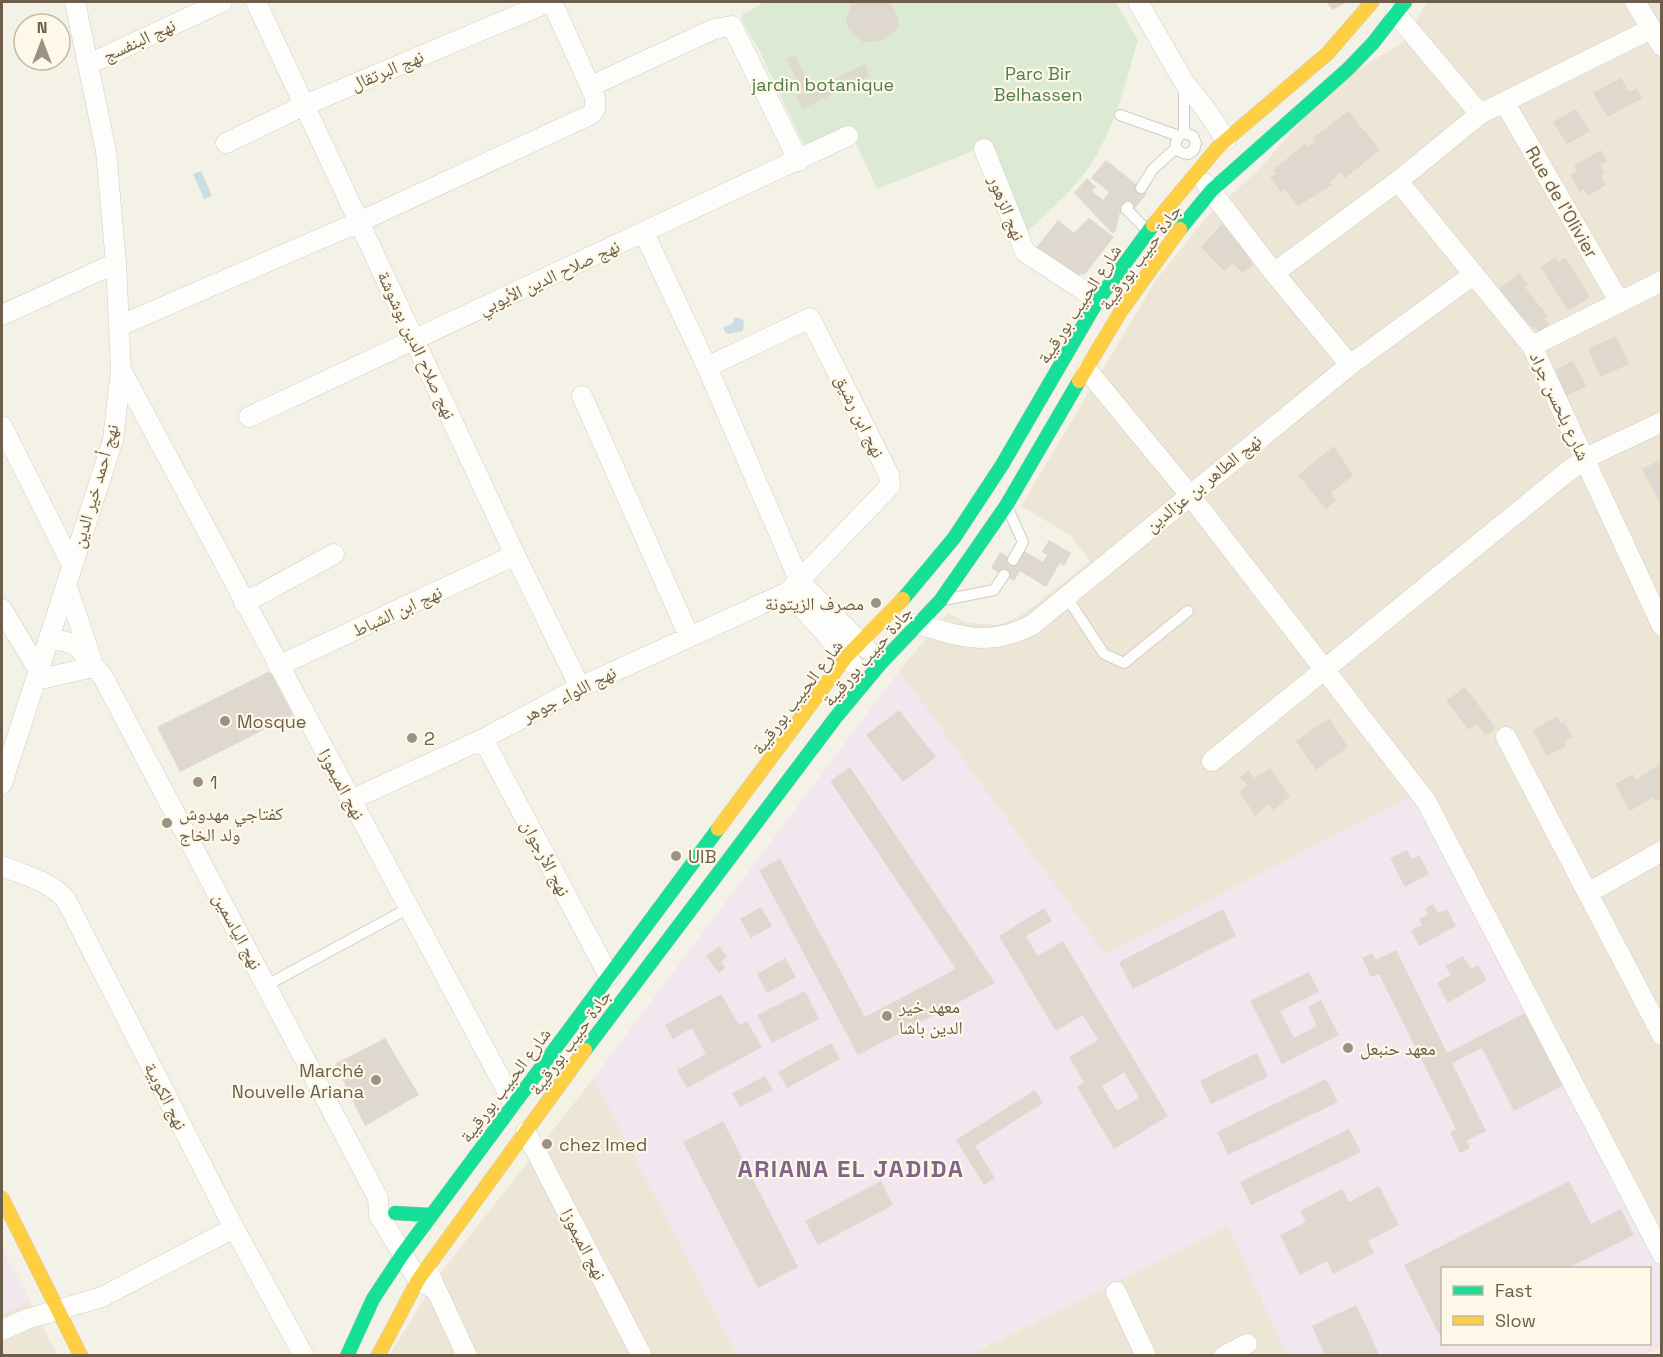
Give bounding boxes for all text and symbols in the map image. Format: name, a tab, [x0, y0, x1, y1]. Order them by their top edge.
north arrow	[12, 12, 72, 72]
street label: نهج البنفسج	[99, 13, 180, 68]
text: N	[37, 17, 47, 38]
street label: نهج البرتقال	[347, 44, 428, 97]
park label: Parc Bir Belhassen	[994, 62, 1082, 106]
park label: jardin botanique	[751, 73, 894, 96]
street label: Rue de l'Olivier	[1521, 142, 1603, 262]
street label: نهج الزهور	[982, 171, 1030, 244]
street label: جادة حبيب بورقيبة	[1094, 199, 1186, 315]
street label: نهج صلاح الدين الأيوبي	[475, 234, 625, 323]
street label: شارع الحبيب بورقيبة	[1032, 240, 1126, 368]
street label: نهج صلاح الدين بوشوشة	[372, 267, 462, 423]
street label: شارع بلحسن جراد	[1525, 348, 1595, 464]
street label: نهج ابن رشيق	[829, 371, 890, 462]
street label: نهج أحمد خير الدين	[66, 421, 125, 551]
street label: نهج الطاهر بن عزالدين	[1140, 429, 1267, 538]
street label: نهج ابن الشباط	[348, 580, 446, 643]
place label: مصرف الزيتونة	[765, 592, 864, 615]
marker: مصرف الزيتونة	[869, 596, 883, 610]
street label: جادة حبيب بورقيبة	[817, 601, 917, 711]
street label: شارع الحبيب بورقيبة	[746, 635, 848, 759]
street label: نهج اللواء جوهر	[517, 660, 620, 729]
place label: Mosque	[237, 710, 306, 733]
marker: Mosque	[218, 714, 232, 728]
place label: 2	[424, 727, 435, 750]
marker: 2	[405, 731, 419, 745]
street label: نهج الميموزا	[313, 744, 370, 824]
place label: 1	[210, 771, 218, 794]
marker: 1	[191, 775, 205, 789]
place label: كفتاجي مهدوش ولد الخاج	[179, 802, 284, 847]
marker: كفتاجي مهدوش ولد الخاج	[160, 816, 174, 830]
street label: نهج الأرجوان	[515, 816, 576, 901]
place label: UIB	[688, 845, 716, 868]
marker: UIB	[669, 849, 683, 863]
street label: نهج الياسمين	[207, 889, 268, 974]
street label: جادة حبيب بورقيبة	[524, 984, 616, 1100]
place label: معهد خير الدين باشا	[898, 995, 963, 1039]
marker: معهد خير الدين باشا	[880, 1009, 894, 1023]
street label: شارع الحبيب بورقيبة	[454, 1023, 556, 1147]
place label: معهد حنبعل	[1360, 1037, 1436, 1060]
marker: معهد حنبعل	[1341, 1041, 1355, 1055]
street label: نهج الكوبية	[138, 1058, 193, 1134]
place label: Marché Nouvelle Ariana	[232, 1059, 364, 1103]
marker: Marché Nouvelle Ariana	[369, 1073, 383, 1087]
place label: chez Imed	[559, 1133, 647, 1156]
marker: chez Imed	[540, 1137, 554, 1151]
district label: ARIANA EL JADIDA	[737, 1153, 965, 1184]
street label: نهج الميموزا	[555, 1204, 612, 1284]
legend	[1441, 1267, 1651, 1345]
text: Fast	[1495, 1279, 1532, 1302]
text: Slow	[1495, 1309, 1536, 1332]

